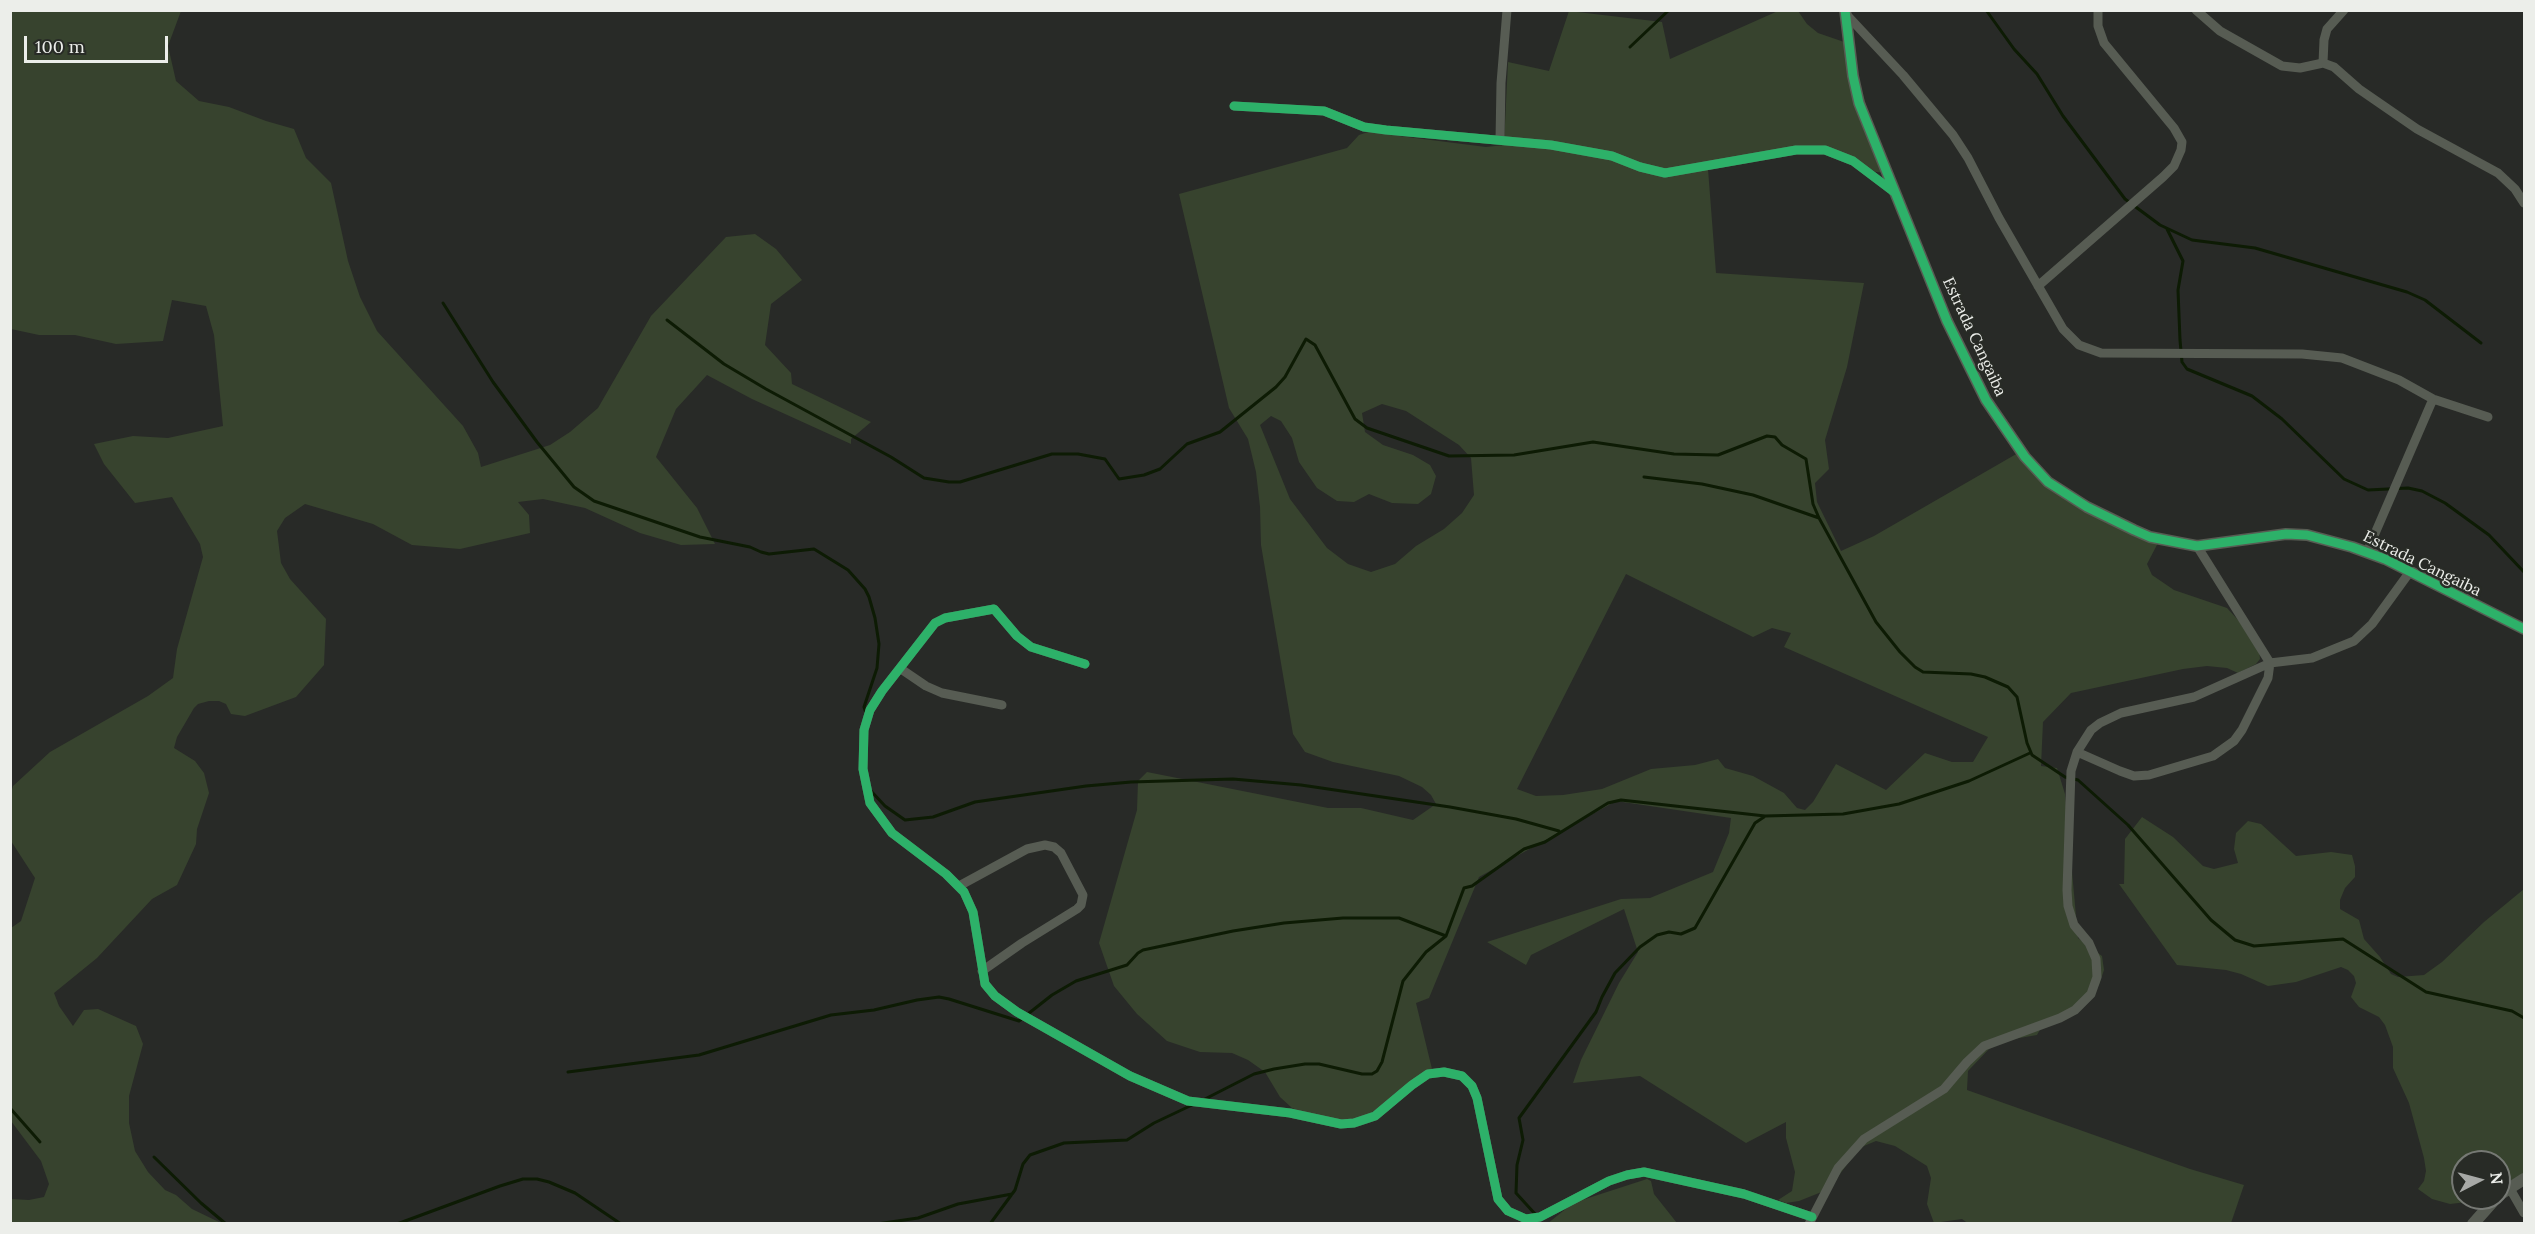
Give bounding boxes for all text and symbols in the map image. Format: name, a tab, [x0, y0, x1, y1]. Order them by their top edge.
scale bar	[27, 24, 171, 62]
text: 100 m	[35, 35, 85, 58]
street label: Estrada Cangaiba	[1938, 274, 2010, 400]
street label: Estrada Cangaiba	[2360, 527, 2484, 601]
north arrow	[2451, 1150, 2511, 1210]
text: N	[2486, 1171, 2508, 1186]

